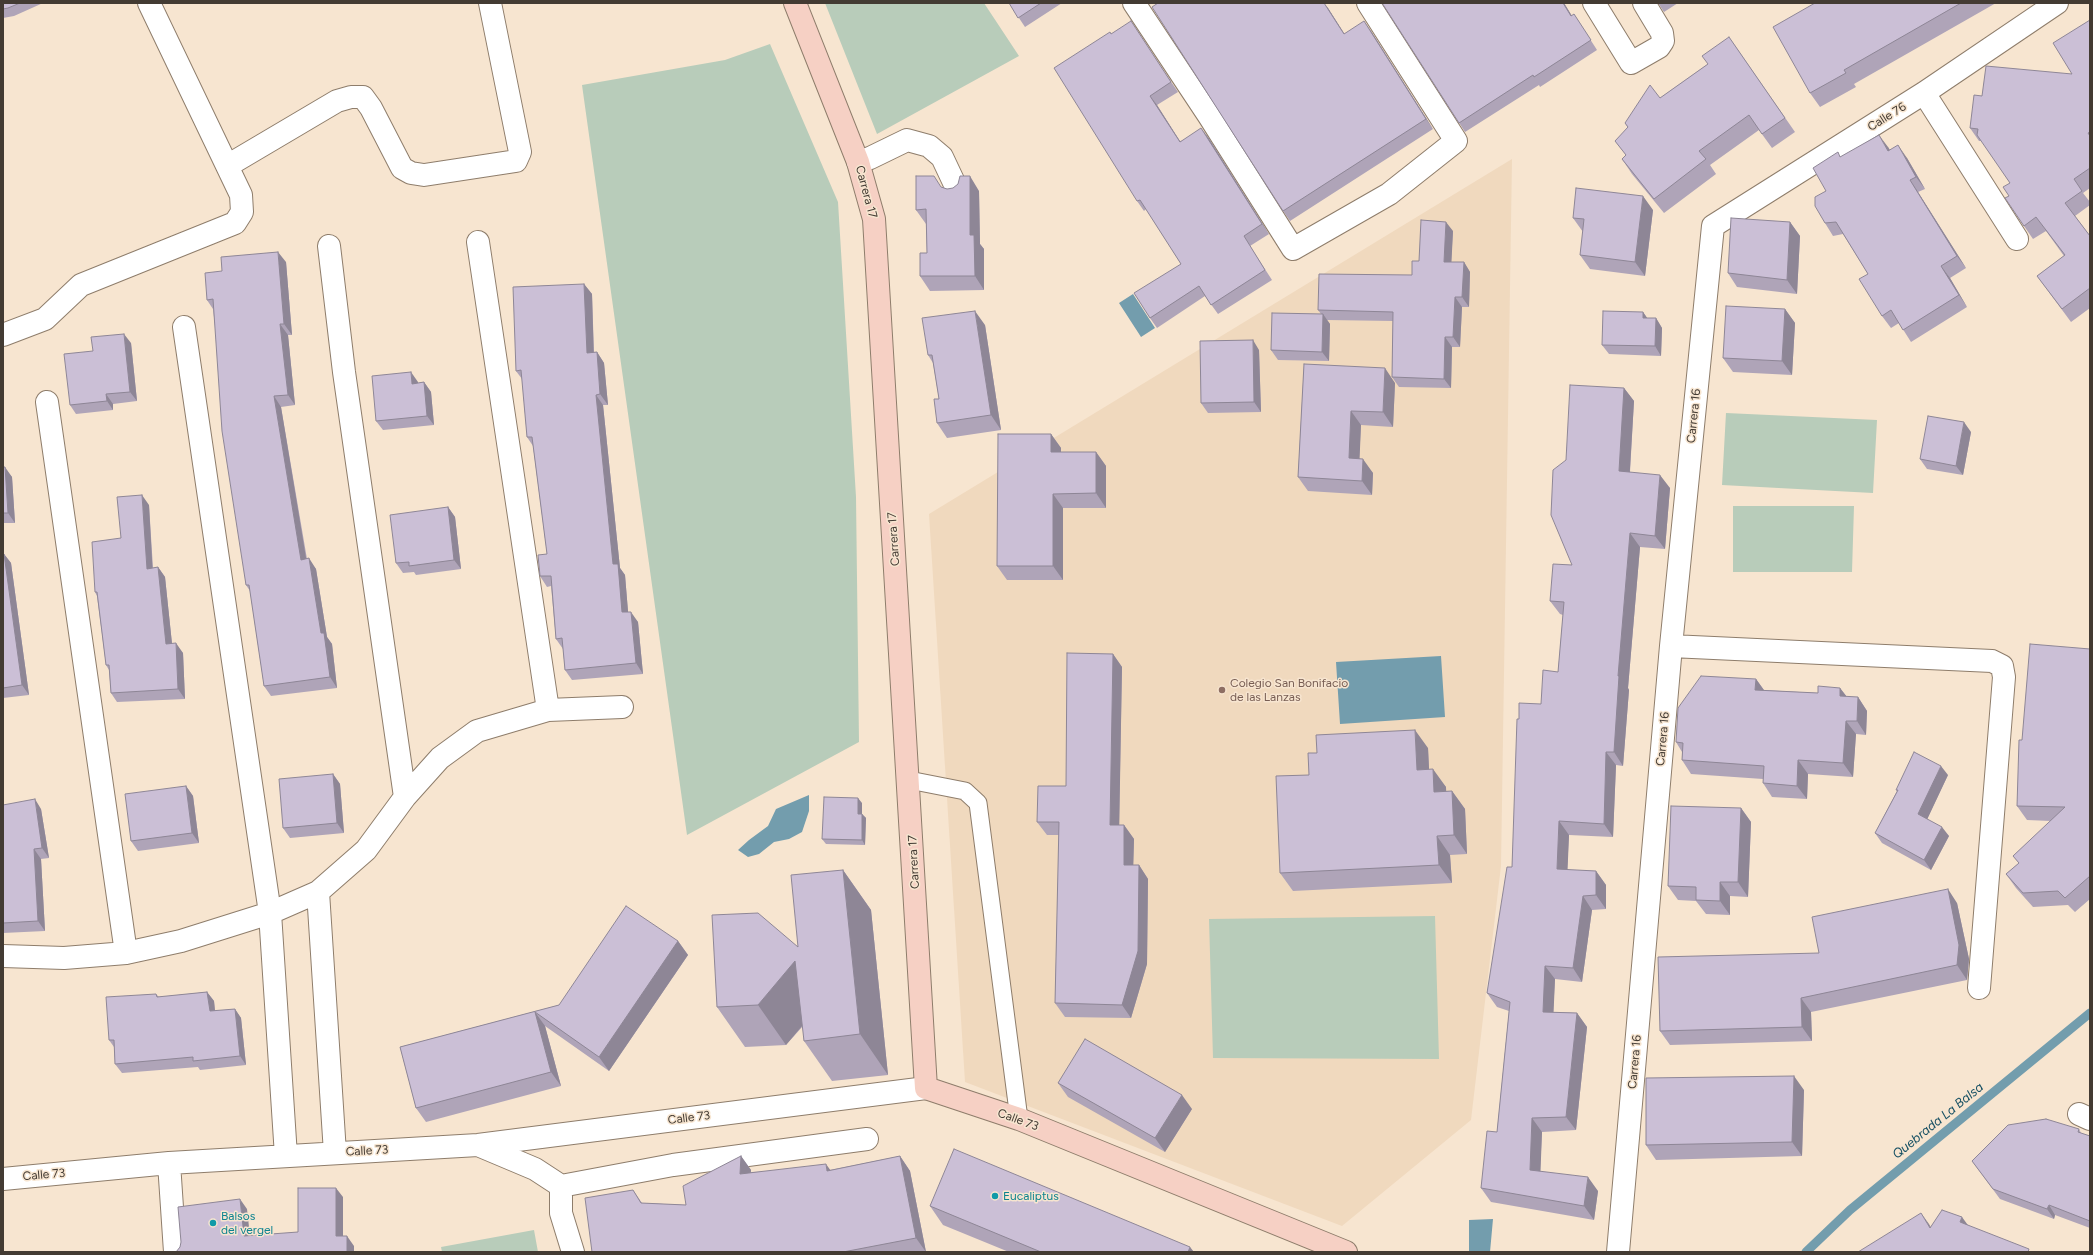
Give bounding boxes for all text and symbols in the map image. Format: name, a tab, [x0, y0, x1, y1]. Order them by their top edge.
street label: Calle 76	[1865, 100, 1909, 134]
street label: Carrera 17	[852, 164, 880, 220]
street label: Carrera 16	[1684, 388, 1704, 444]
street label: Carrera 17	[885, 512, 903, 566]
place label: Colegio San Bonifacio de las Lanzas	[1230, 676, 1348, 704]
marker: Colegio San Bonifacio de las Lanzas	[1217, 685, 1227, 695]
street label: Carrera 16	[1653, 711, 1673, 767]
street label: Carrera 17	[905, 835, 923, 889]
street label: Carrera 16	[1625, 1034, 1645, 1090]
water label: Quebrada La Balsa	[1889, 1080, 1987, 1162]
street label: Calle 73	[996, 1106, 1040, 1134]
street label: Calle 73	[667, 1108, 711, 1128]
street label: Calle 73	[345, 1143, 389, 1159]
street label: Calle 73	[22, 1166, 66, 1184]
place label: Eucaliptus	[1003, 1189, 1059, 1203]
marker: Eucaliptus	[990, 1191, 1000, 1201]
place label: Balsos del vergel	[221, 1209, 273, 1237]
marker: Balsos del vergel	[208, 1218, 218, 1228]

